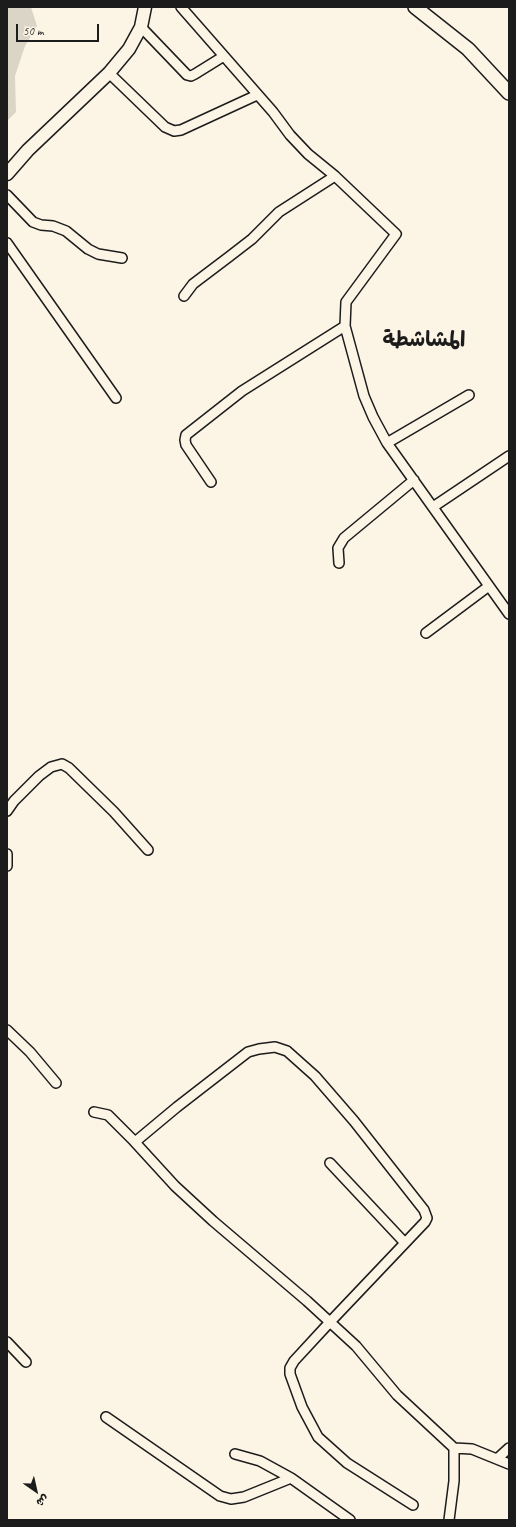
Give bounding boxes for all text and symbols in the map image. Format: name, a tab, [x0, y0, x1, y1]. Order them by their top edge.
scale bar	[18, 16, 101, 42]
text: 50 m	[23, 23, 43, 39]
district label: المشاشطة	[383, 327, 465, 353]
north arrow	[16, 1471, 56, 1511]
text: ش	[34, 1492, 52, 1510]

